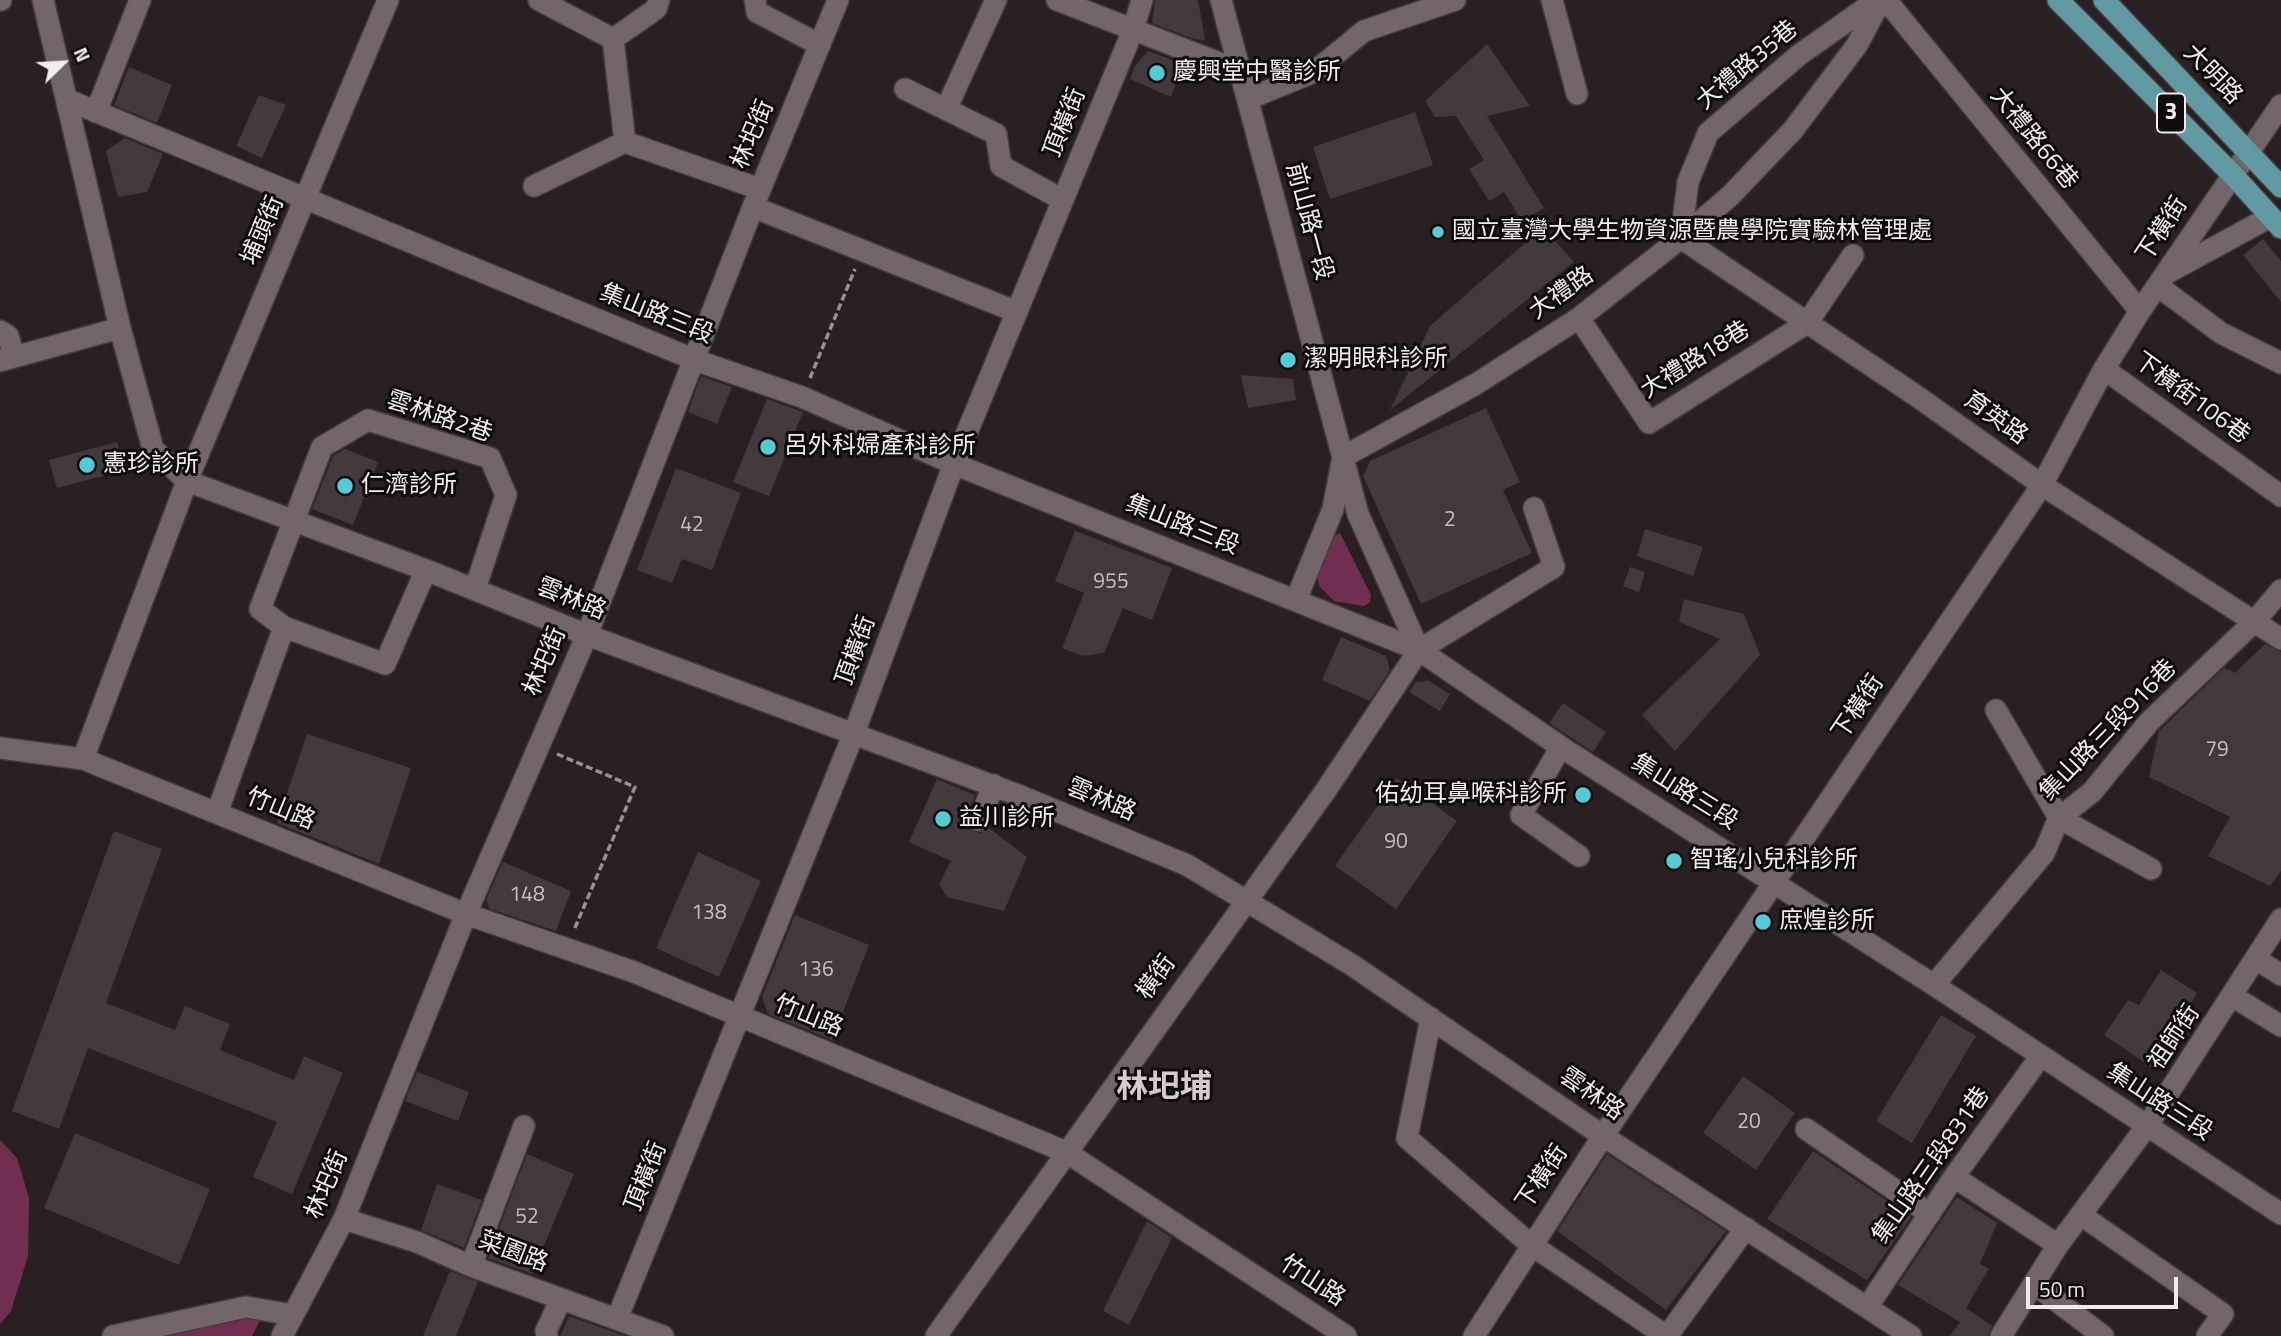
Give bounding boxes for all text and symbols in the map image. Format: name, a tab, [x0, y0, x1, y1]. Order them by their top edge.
street label: 大禮路35巷	[1692, 15, 1804, 117]
north arrow	[28, 28, 98, 98]
street label: 大明路	[2177, 39, 2247, 111]
text: N	[67, 42, 99, 66]
place label: 慶興堂中醫診所	[1173, 59, 1341, 87]
marker: 慶興堂中醫診所	[1147, 63, 1167, 83]
street label: 大禮路66巷	[1983, 82, 2083, 196]
street label: 頂橫街	[1039, 84, 1093, 162]
road number: 3	[2157, 94, 2185, 132]
street label: 林圯街	[727, 96, 781, 174]
street label: 前山路一段	[1279, 160, 1337, 284]
street label: 埔頭街	[237, 192, 291, 270]
street label: 下橫街	[2131, 192, 2195, 268]
place label: 國立臺灣大學生物資源暨農學院實驗林管理處	[1452, 218, 1932, 246]
marker: 國立臺灣大學生物資源暨農學院實驗林管理處	[1430, 224, 1446, 240]
street label: 大禮路	[1524, 262, 1600, 326]
street label: 集山路三段	[595, 279, 717, 351]
street label: 大禮路18巷	[1636, 316, 1756, 406]
place label: 潔明眼科診所	[1304, 346, 1448, 374]
street label: 下橫街106巷	[2127, 347, 2255, 451]
marker: 潔明眼科診所	[1278, 350, 1298, 370]
street label: 育英路	[1957, 386, 2033, 452]
street label: 雲林路2巷	[383, 387, 495, 449]
place label: 呂外科婦產科診所	[784, 433, 976, 461]
marker: 呂外科婦產科診所	[758, 437, 778, 457]
place label: 憲珍診所	[103, 451, 199, 479]
marker: 憲珍診所	[77, 455, 97, 475]
place label: 仁濟診所	[361, 472, 457, 500]
marker: 仁濟診所	[335, 476, 355, 496]
street label: 集山路三段	[1121, 490, 1243, 562]
house number: 2	[1444, 508, 1456, 534]
house number: 42	[680, 513, 704, 539]
house number: 955	[1093, 570, 1129, 596]
street label: 雲林路	[532, 573, 610, 627]
street label: 頂橫街	[831, 612, 883, 690]
street label: 林圯街	[519, 623, 573, 701]
street label: 集山路三段916巷	[2035, 655, 2183, 807]
street label: 下橫街	[1827, 670, 1891, 746]
house number: 79	[2205, 738, 2229, 764]
street label: 集山路三段	[1625, 749, 1743, 837]
street label: 雲林路	[1062, 774, 1140, 828]
place label: 佑幼耳鼻喉科診所	[1375, 781, 1567, 809]
street label: 竹山路	[241, 783, 319, 837]
marker: 佑幼耳鼻喉科診所	[1573, 785, 1593, 805]
place label: 益川診所	[959, 805, 1055, 833]
marker: 益川診所	[933, 809, 953, 829]
house number: 90	[1384, 830, 1408, 856]
place label: 智瑤小兒科診所	[1690, 847, 1858, 875]
marker: 智瑤小兒科診所	[1664, 851, 1684, 871]
house number: 148	[509, 883, 545, 909]
house number: 138	[691, 901, 727, 927]
place label: 庶煌診所	[1779, 908, 1875, 936]
marker: 庶煌診所	[1753, 912, 1773, 932]
street label: 橫街	[1131, 950, 1183, 1006]
house number: 136	[798, 958, 834, 984]
street label: 竹山路	[769, 990, 847, 1044]
street label: 祖師街	[2143, 1000, 2207, 1076]
street label: 集山路三段	[2101, 1058, 2217, 1148]
street label: 雲林路	[1553, 1063, 1629, 1127]
district label: 林圯埔	[1116, 1070, 1212, 1108]
street label: 集山路三段831巷	[1867, 1082, 1997, 1250]
house number: 20	[1737, 1110, 1761, 1136]
street label: 頂橫街	[620, 1138, 674, 1216]
street label: 下橫街	[1511, 1140, 1575, 1216]
street label: 林圯街	[301, 1146, 355, 1224]
house number: 52	[515, 1205, 539, 1231]
street label: 菜園路	[474, 1227, 552, 1279]
street label: 竹山路	[1274, 1250, 1350, 1314]
scale bar	[2029, 1262, 2181, 1306]
text: 50 m	[2039, 1273, 2085, 1305]

